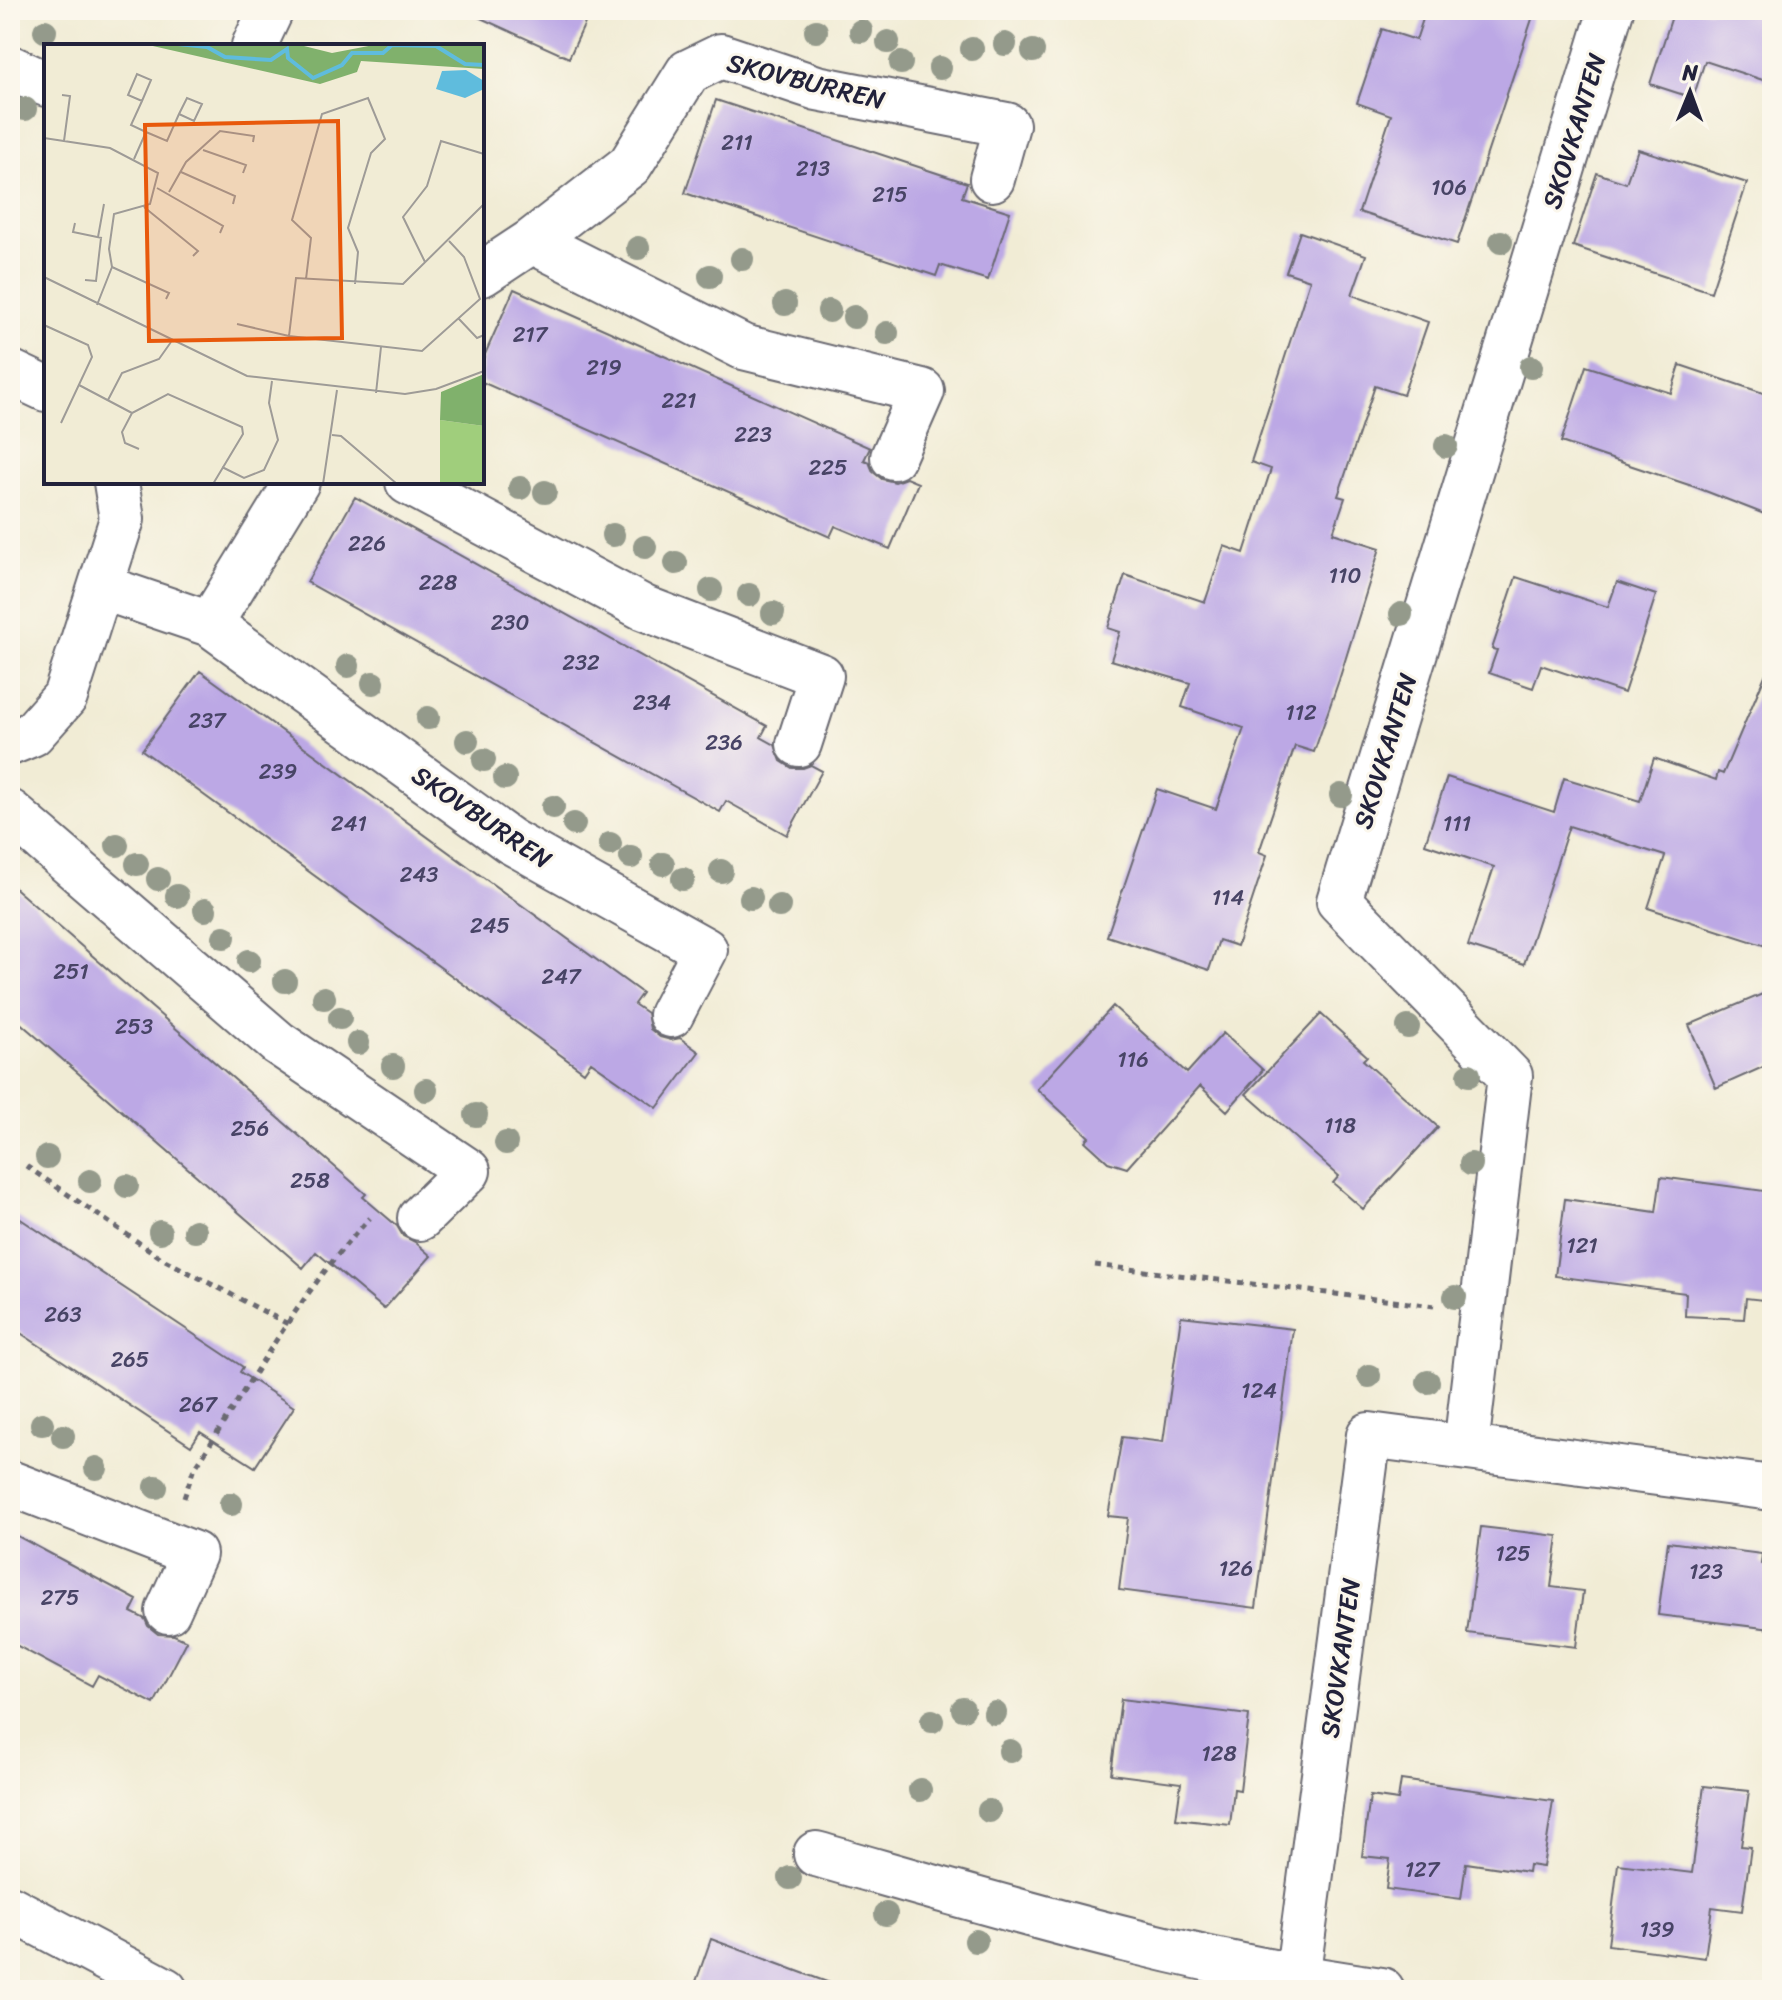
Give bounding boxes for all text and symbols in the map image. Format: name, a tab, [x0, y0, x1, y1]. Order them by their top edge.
street label: SKOVBURREN	[722, 39, 890, 123]
inset map	[44, 44, 484, 484]
street label: SKOVKANTEN	[1529, 47, 1619, 215]
north arrow	[1650, 52, 1730, 132]
text: N	[1681, 53, 1699, 92]
house number: 211	[721, 123, 753, 162]
house number: 213	[796, 149, 830, 188]
house number: 106	[1431, 168, 1467, 207]
house number: 215	[872, 175, 908, 214]
house number: 217	[513, 315, 549, 354]
house number: 219	[586, 348, 622, 387]
house number: 221	[662, 381, 696, 420]
house number: 223	[734, 415, 772, 454]
house number: 225	[809, 448, 847, 487]
house number: 226	[348, 524, 386, 563]
house number: 110	[1329, 556, 1361, 595]
house number: 228	[419, 563, 457, 602]
house number: 230	[491, 603, 529, 642]
house number: 232	[562, 643, 600, 682]
street label: SKOVKANTEN	[1340, 667, 1430, 835]
house number: 234	[633, 683, 672, 722]
house number: 112	[1285, 693, 1317, 732]
house number: 237	[188, 701, 227, 740]
house number: 236	[705, 723, 743, 762]
house number: 239	[259, 752, 297, 791]
street label: SKOVBURREN	[402, 753, 562, 881]
house number: 241	[331, 804, 367, 843]
house number: 111	[1443, 804, 1471, 843]
house number: 243	[400, 855, 438, 894]
house number: 114	[1212, 878, 1245, 917]
house number: 245	[470, 906, 510, 945]
house number: 251	[53, 952, 89, 991]
house number: 247	[541, 957, 582, 996]
house number: 253	[115, 1007, 153, 1046]
house number: 116	[1117, 1040, 1149, 1079]
house number: 118	[1324, 1106, 1356, 1145]
house number: 256	[231, 1109, 269, 1148]
house number: 258	[290, 1161, 330, 1200]
house number: 121	[1566, 1226, 1598, 1265]
house number: 263	[44, 1295, 82, 1334]
house number: 265	[111, 1340, 149, 1379]
house number: 124	[1241, 1371, 1277, 1410]
house number: 267	[179, 1385, 218, 1424]
house number: 125	[1495, 1534, 1531, 1573]
house number: 126	[1219, 1549, 1253, 1588]
house number: 123	[1689, 1552, 1723, 1591]
street label: SKOVKANTEN	[1306, 1575, 1374, 1741]
house number: 275	[41, 1578, 79, 1617]
house number: 128	[1201, 1734, 1237, 1773]
house number: 127	[1405, 1850, 1441, 1889]
house number: 139	[1639, 1910, 1675, 1949]

